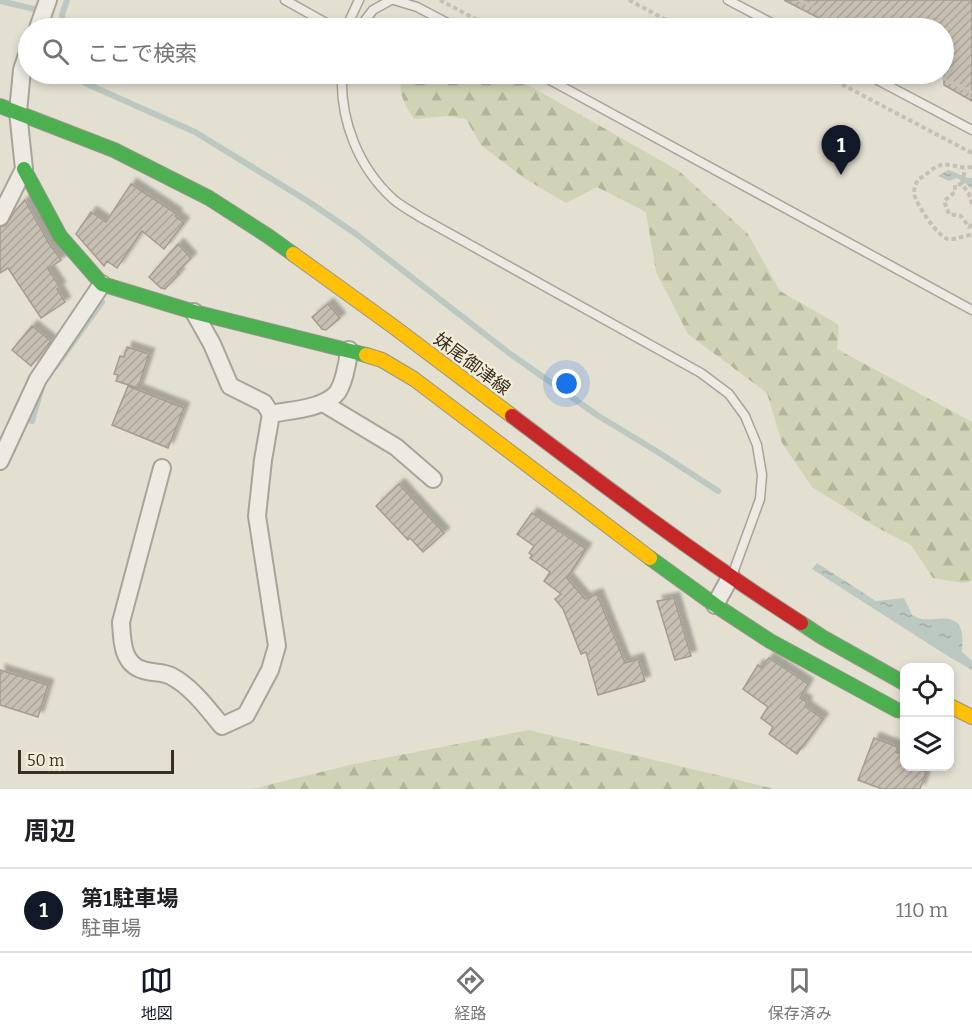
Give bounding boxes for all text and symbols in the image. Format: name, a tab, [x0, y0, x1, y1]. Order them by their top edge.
search box	[18, 18, 954, 84]
icon: search	[39, 35, 72, 68]
text: ここで検索	[87, 40, 197, 67]
pin: 1	[822, 126, 860, 175]
street label: 妹尾御津線	[429, 328, 515, 400]
your location	[552, 369, 581, 398]
map controls	[900, 663, 954, 771]
button: locate	[900, 663, 954, 717]
button: layers	[900, 717, 954, 771]
scale bar	[18, 747, 174, 774]
text: 50 m	[27, 751, 64, 770]
text: 周辺	[24, 816, 76, 847]
text: 第1駐車場	[81, 885, 179, 912]
text: 1	[39, 898, 48, 922]
text: 110 m	[896, 898, 948, 922]
text: 駐車場	[81, 916, 141, 940]
tab: 地図	[140, 964, 173, 1024]
tab: 経路	[454, 964, 487, 1024]
tab: 保存済み	[768, 964, 832, 1024]

